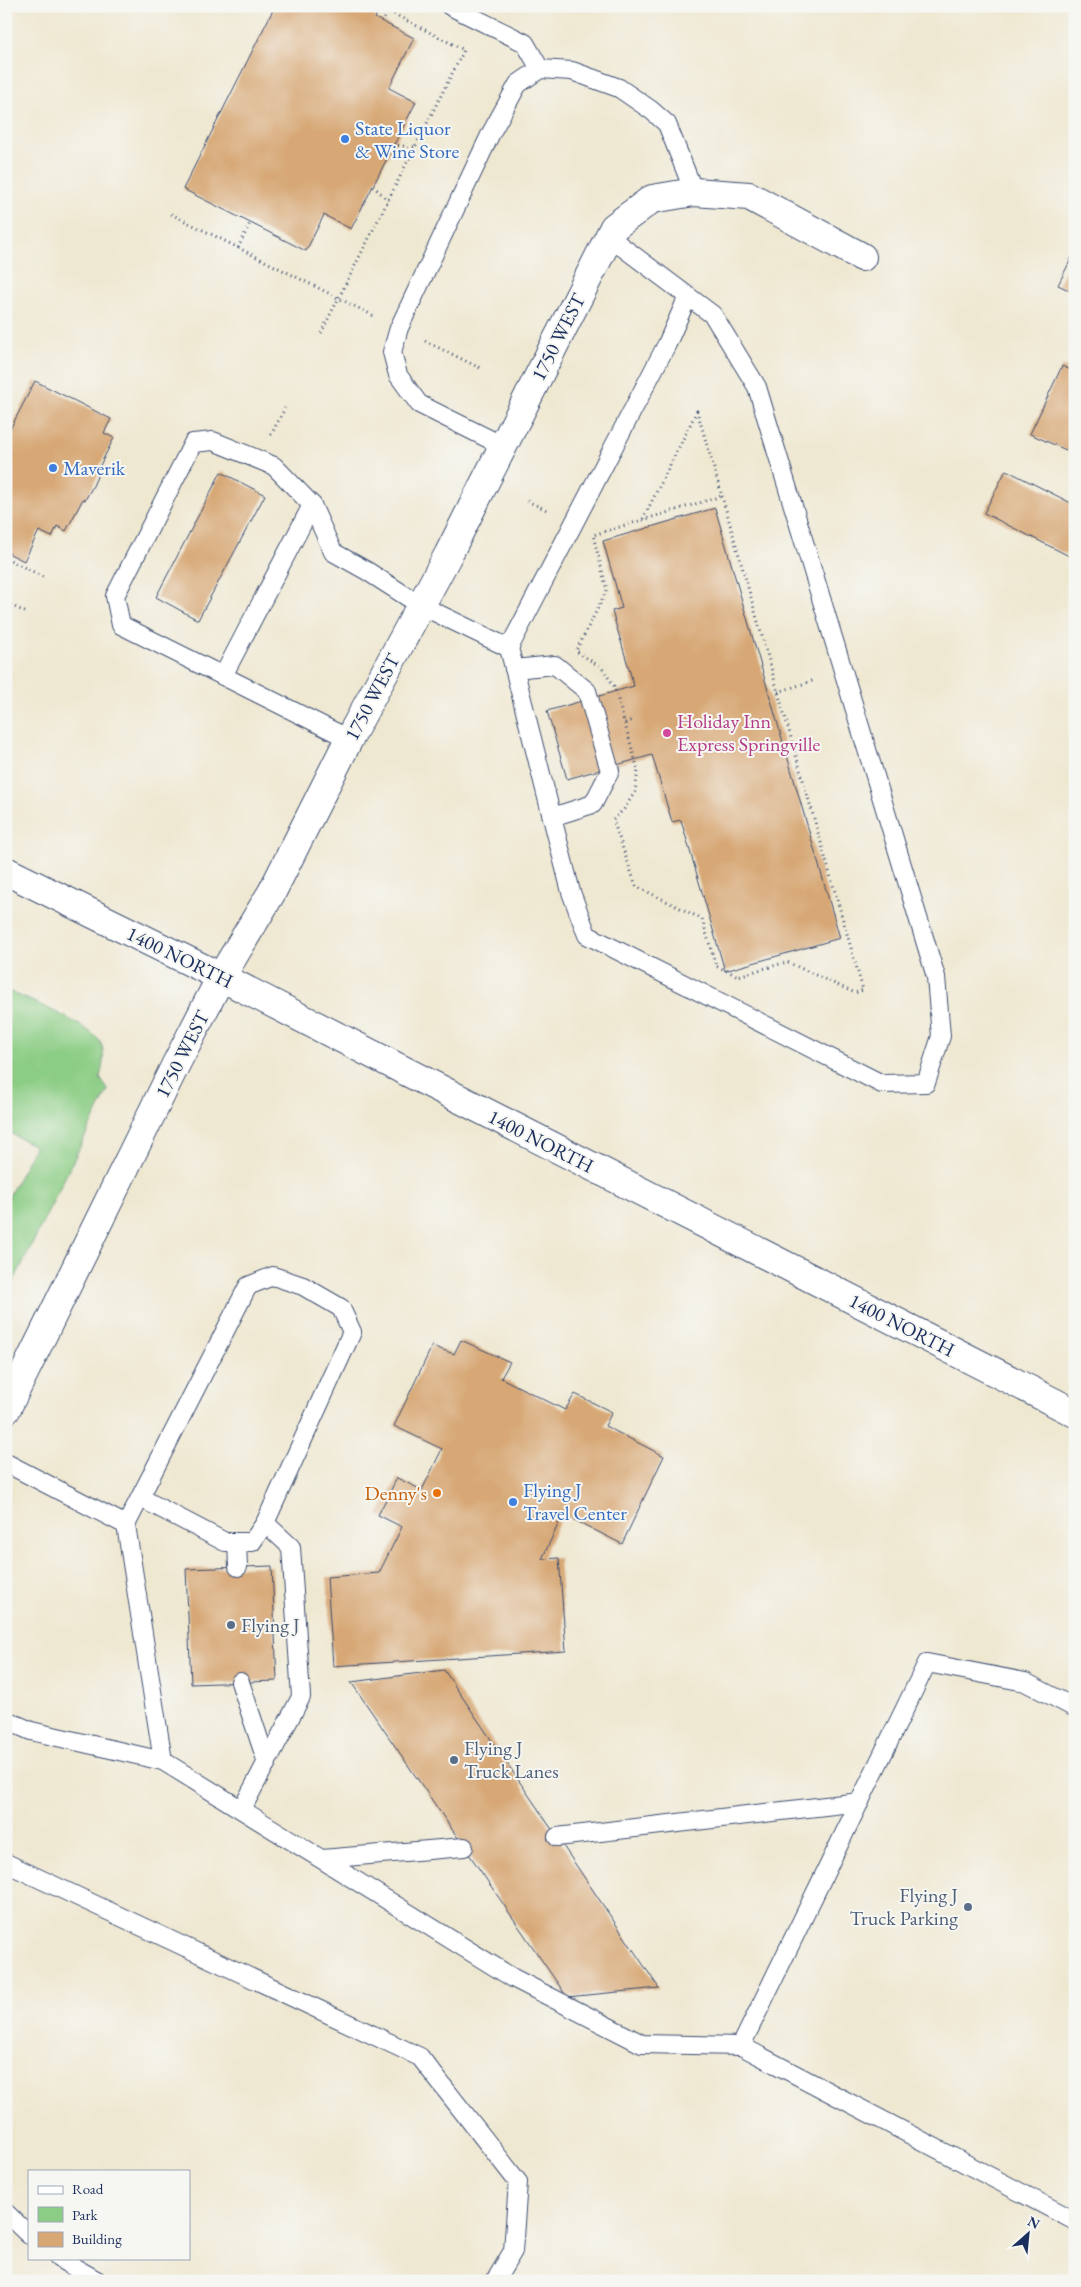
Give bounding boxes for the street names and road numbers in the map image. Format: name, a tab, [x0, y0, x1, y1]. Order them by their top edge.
street label: 1750 WEST	[525, 288, 591, 385]
street label: 1750 WEST	[338, 649, 406, 745]
street label: 1400 NORTH	[122, 920, 238, 994]
street label: 1750 WEST	[149, 1005, 215, 1102]
street label: 1400 NORTH	[484, 1103, 598, 1179]
street label: 1400 NORTH	[845, 1287, 959, 1363]

